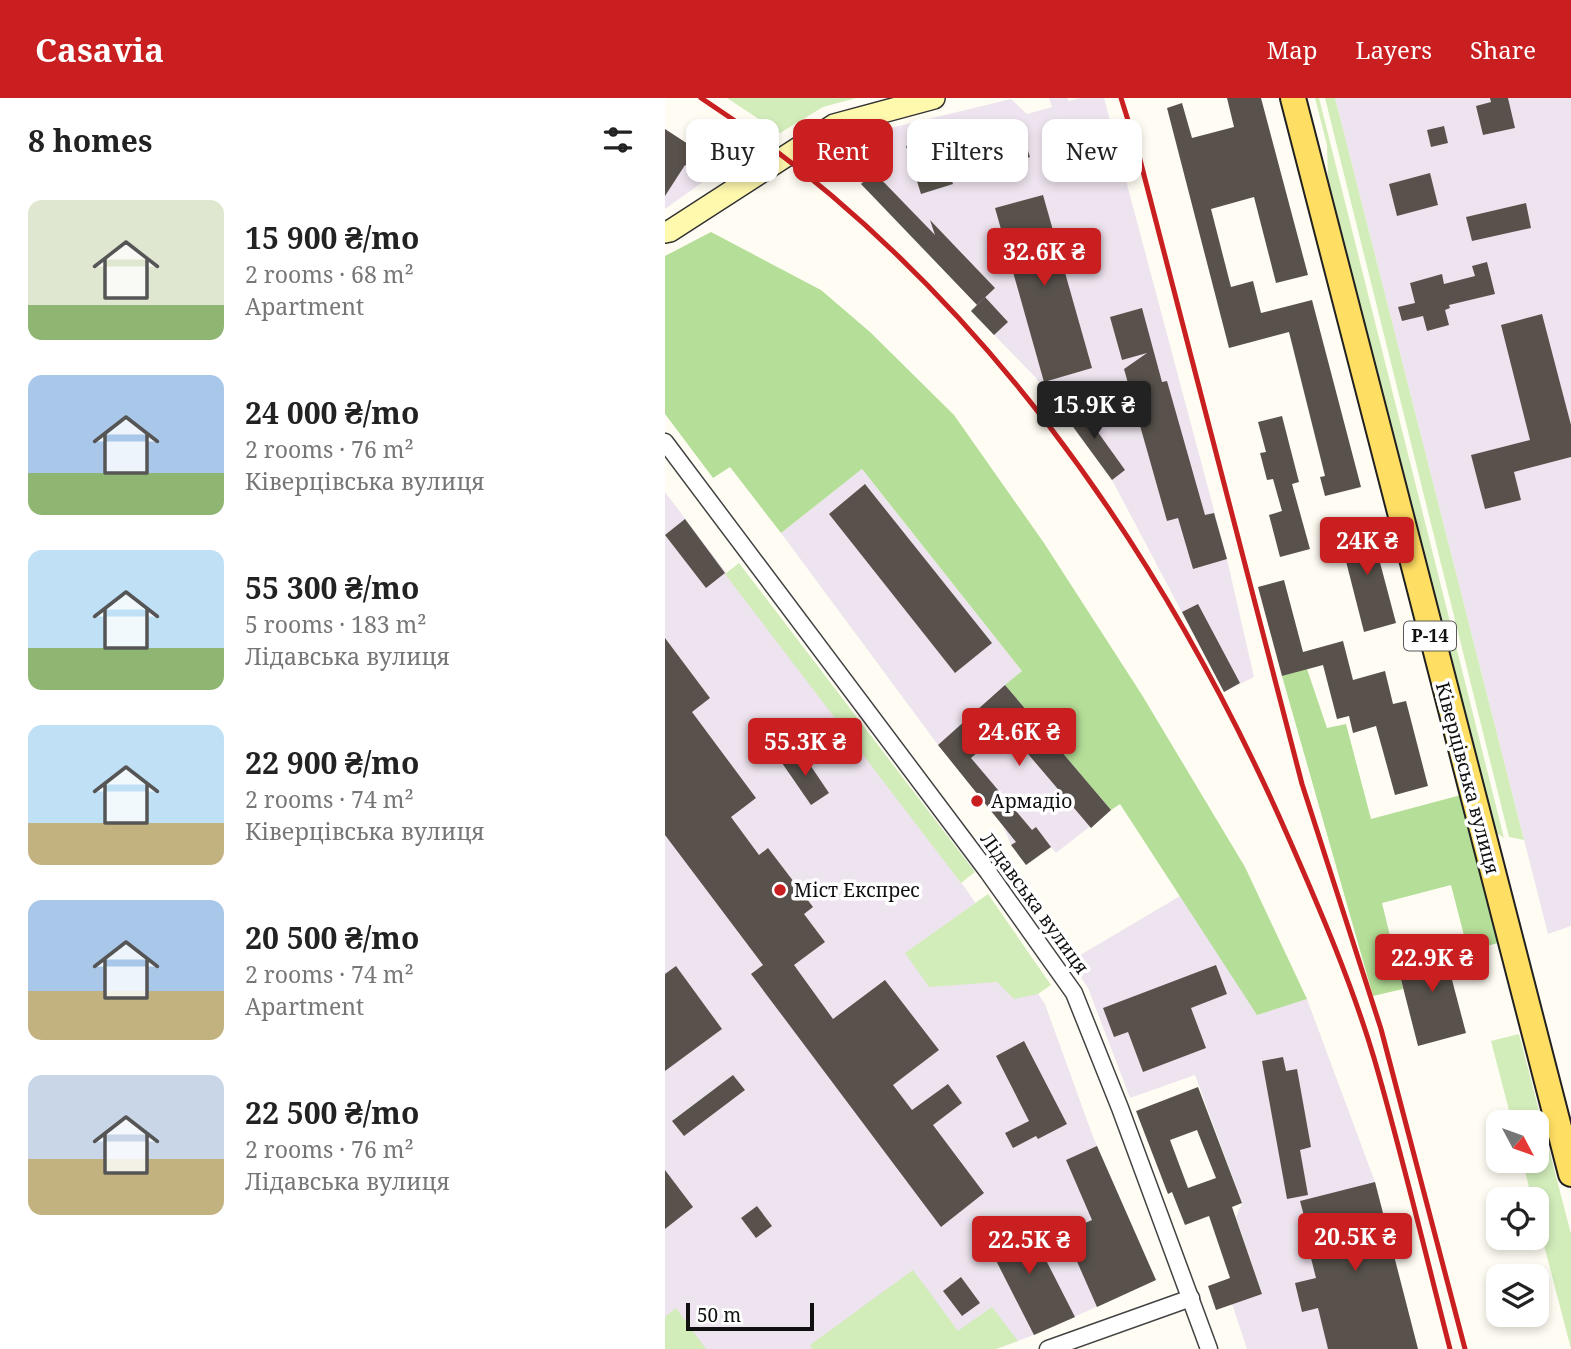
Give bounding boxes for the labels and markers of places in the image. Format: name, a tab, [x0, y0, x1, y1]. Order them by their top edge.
pin: 32.6K ₴	[979, 228, 1109, 288]
pin: 15.9K ₴	[1029, 382, 1159, 441]
pin: 24K ₴	[1318, 518, 1416, 577]
pin: 24.6K ₴	[954, 708, 1084, 768]
pin: 55.3K ₴	[740, 718, 870, 778]
place label: Армадіо	[991, 788, 1072, 814]
marker: Армадіо	[969, 793, 985, 809]
place label: Міст Експрес	[794, 877, 920, 903]
marker: Міст Експрес	[772, 882, 788, 898]
pin: 22.9K ₴	[1367, 934, 1497, 994]
pin: 20.5K ₴	[1290, 1214, 1420, 1273]
pin: 22.5K ₴	[964, 1216, 1094, 1276]

